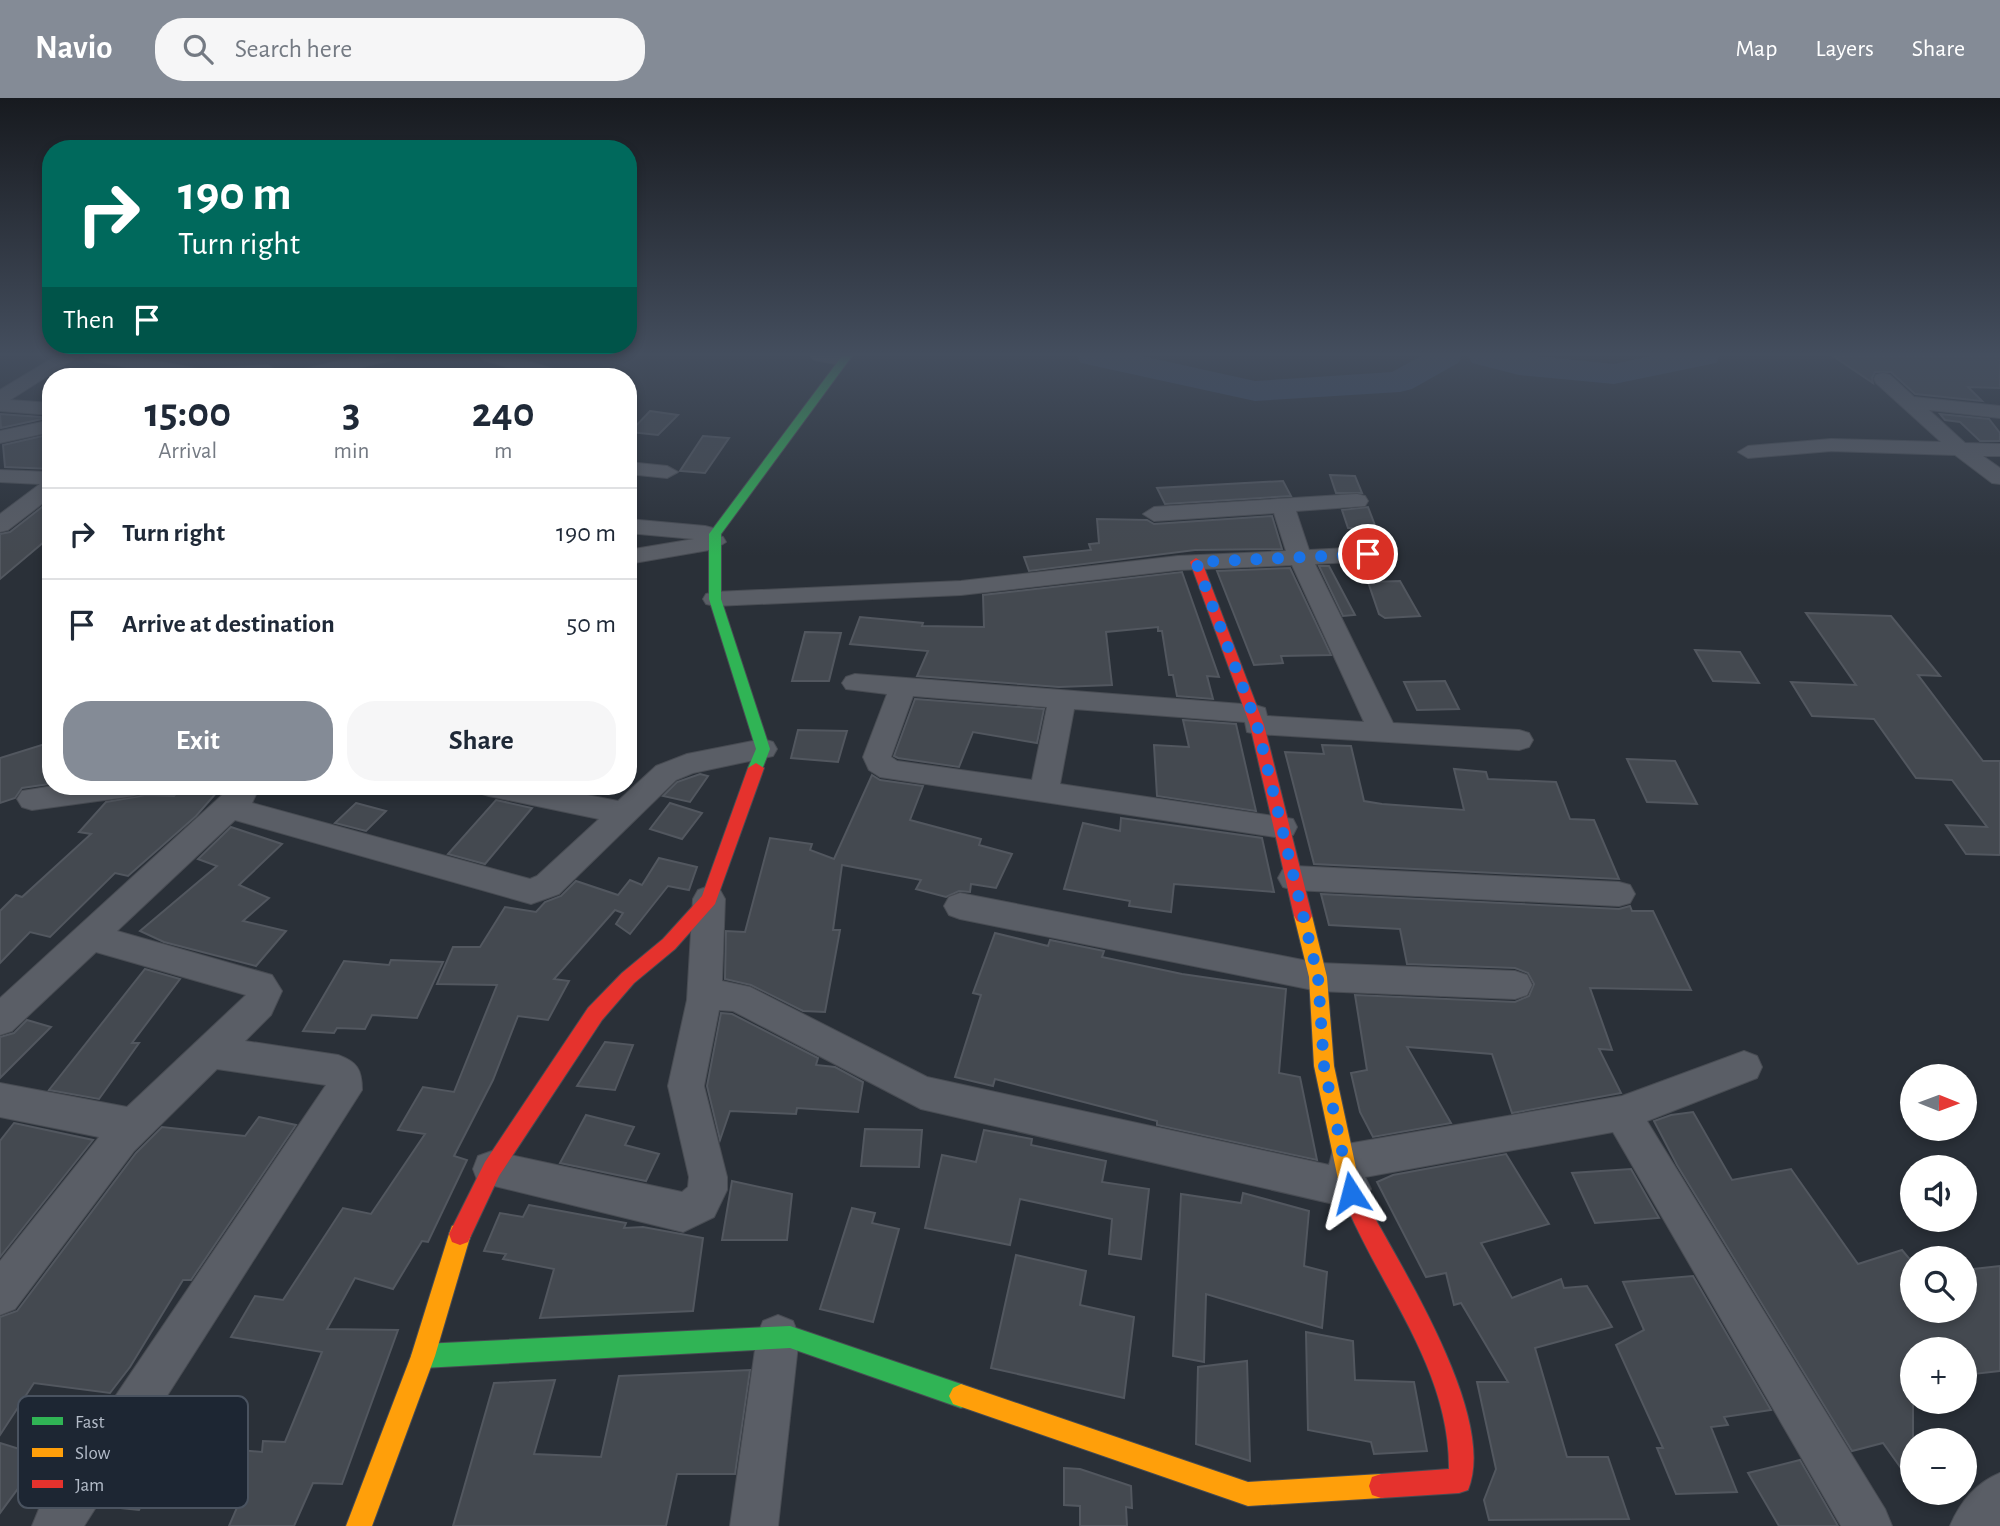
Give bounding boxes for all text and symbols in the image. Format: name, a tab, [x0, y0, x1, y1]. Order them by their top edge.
search box	[155, 18, 645, 81]
icon: search	[179, 30, 217, 68]
text: Navio	[35, 32, 113, 65]
text: Search here	[235, 36, 352, 62]
text: Map	[1735, 37, 1777, 61]
text: Layers	[1815, 37, 1874, 61]
text: Share	[1912, 37, 1965, 61]
icon: right	[63, 168, 154, 259]
text: 190 m	[178, 170, 292, 219]
text: Turn right	[178, 228, 300, 260]
icon: arrive	[128, 301, 166, 339]
text: Then	[63, 307, 114, 333]
text: 15:00	[144, 392, 231, 434]
text: 3	[342, 392, 360, 434]
text: 240	[472, 392, 535, 434]
text: Arrival	[158, 440, 217, 463]
text: min	[334, 440, 369, 463]
text: m	[494, 440, 512, 463]
icon: right	[63, 515, 101, 553]
text: Turn right	[122, 520, 225, 546]
text: 190 m	[556, 520, 616, 546]
pin	[1338, 524, 1398, 584]
icon: arrive	[1349, 535, 1387, 573]
icon: arrive	[63, 606, 101, 644]
text: Arrive at destination	[122, 611, 335, 637]
text: 50 m	[566, 611, 616, 637]
button: Exit	[63, 701, 333, 781]
button: Share	[347, 701, 616, 781]
north arrow	[1900, 1064, 1978, 1141]
map controls	[1900, 1064, 1977, 1505]
button: sound	[1900, 1155, 1977, 1232]
position arrow	[1314, 1156, 1388, 1230]
button: search	[1900, 1246, 1977, 1323]
button: +	[1900, 1337, 1977, 1414]
legend	[18, 1396, 248, 1508]
text: Fast	[75, 1413, 105, 1432]
button: −	[1900, 1428, 1977, 1505]
text: Slow	[75, 1444, 111, 1463]
text: Jam	[75, 1476, 104, 1495]

